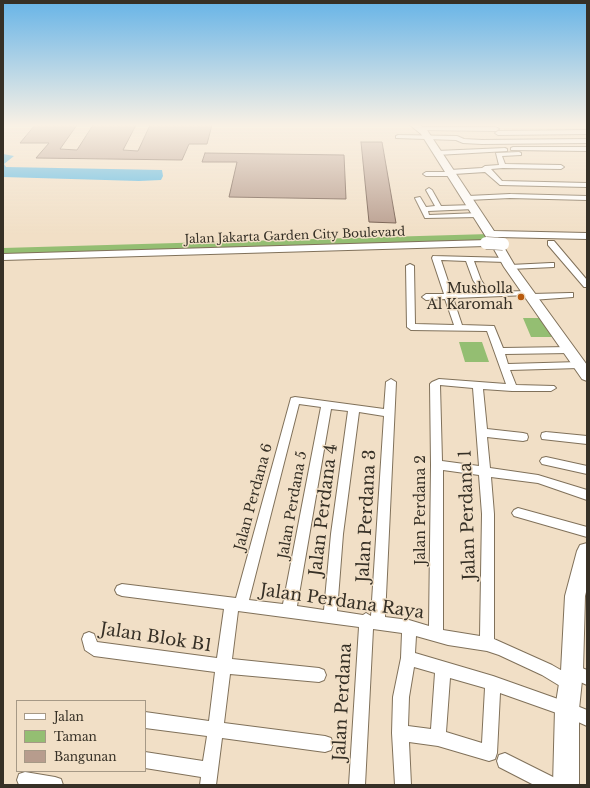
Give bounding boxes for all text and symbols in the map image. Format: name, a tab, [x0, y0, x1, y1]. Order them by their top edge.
street label: Jalan Jakarta Garden City Boulevard	[185, 225, 405, 247]
place label: Musholla Al Karomah	[427, 281, 513, 314]
marker: Musholla Al Karomah	[516, 292, 526, 302]
street label: Jalan Perdana 6	[232, 442, 276, 552]
street label: Jalan Perdana 4	[306, 443, 342, 577]
street label: Jalan Perdana 3	[353, 449, 381, 583]
street label: Jalan Perdana 1	[456, 449, 480, 581]
street label: Jalan Perdana 5	[275, 450, 311, 560]
street label: Jalan Perdana 2	[413, 455, 429, 565]
street label: Jalan Perdana Raya	[259, 580, 425, 624]
street label: Jalan Blok B1	[99, 619, 213, 657]
street label: Jalan Perdana	[330, 643, 356, 761]
legend	[16, 700, 146, 772]
text: Jalan	[54, 709, 84, 724]
text: Taman	[54, 729, 97, 744]
text: Bangunan	[54, 749, 117, 764]

